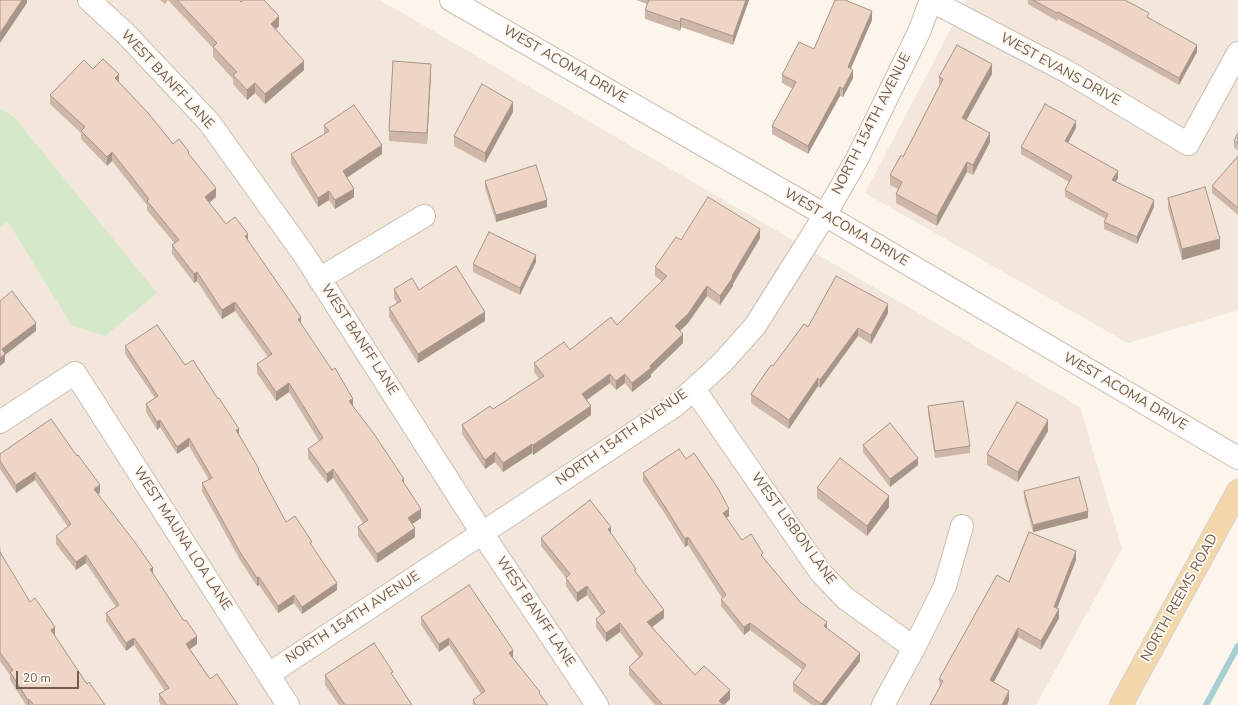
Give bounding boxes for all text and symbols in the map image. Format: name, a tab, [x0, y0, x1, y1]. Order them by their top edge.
street label: WEST ACOMA DRIVE	[500, 23, 630, 107]
street label: WEST BANFF LANE	[117, 27, 217, 133]
street label: WEST EVANS DRIVE	[997, 30, 1123, 110]
street label: NORTH 154TH AVENUE	[829, 50, 915, 198]
street label: WEST ACOMA DRIVE	[781, 186, 911, 270]
street label: WEST BANFF LANE	[317, 281, 401, 399]
street label: WEST ACOMA DRIVE	[1060, 350, 1190, 434]
street label: NORTH 154TH AVENUE	[553, 386, 691, 490]
street label: WEST MAUNA LOA LANE	[129, 464, 235, 614]
street label: WEST LISBON LANE	[747, 470, 839, 588]
street label: NORTH REEMS ROAD	[1138, 531, 1222, 665]
street label: WEST BANFF LANE	[492, 554, 578, 670]
street label: NORTH 154TH AVENUE	[283, 568, 423, 668]
scale bar	[18, 663, 81, 689]
text: 20 m	[23, 670, 51, 686]

